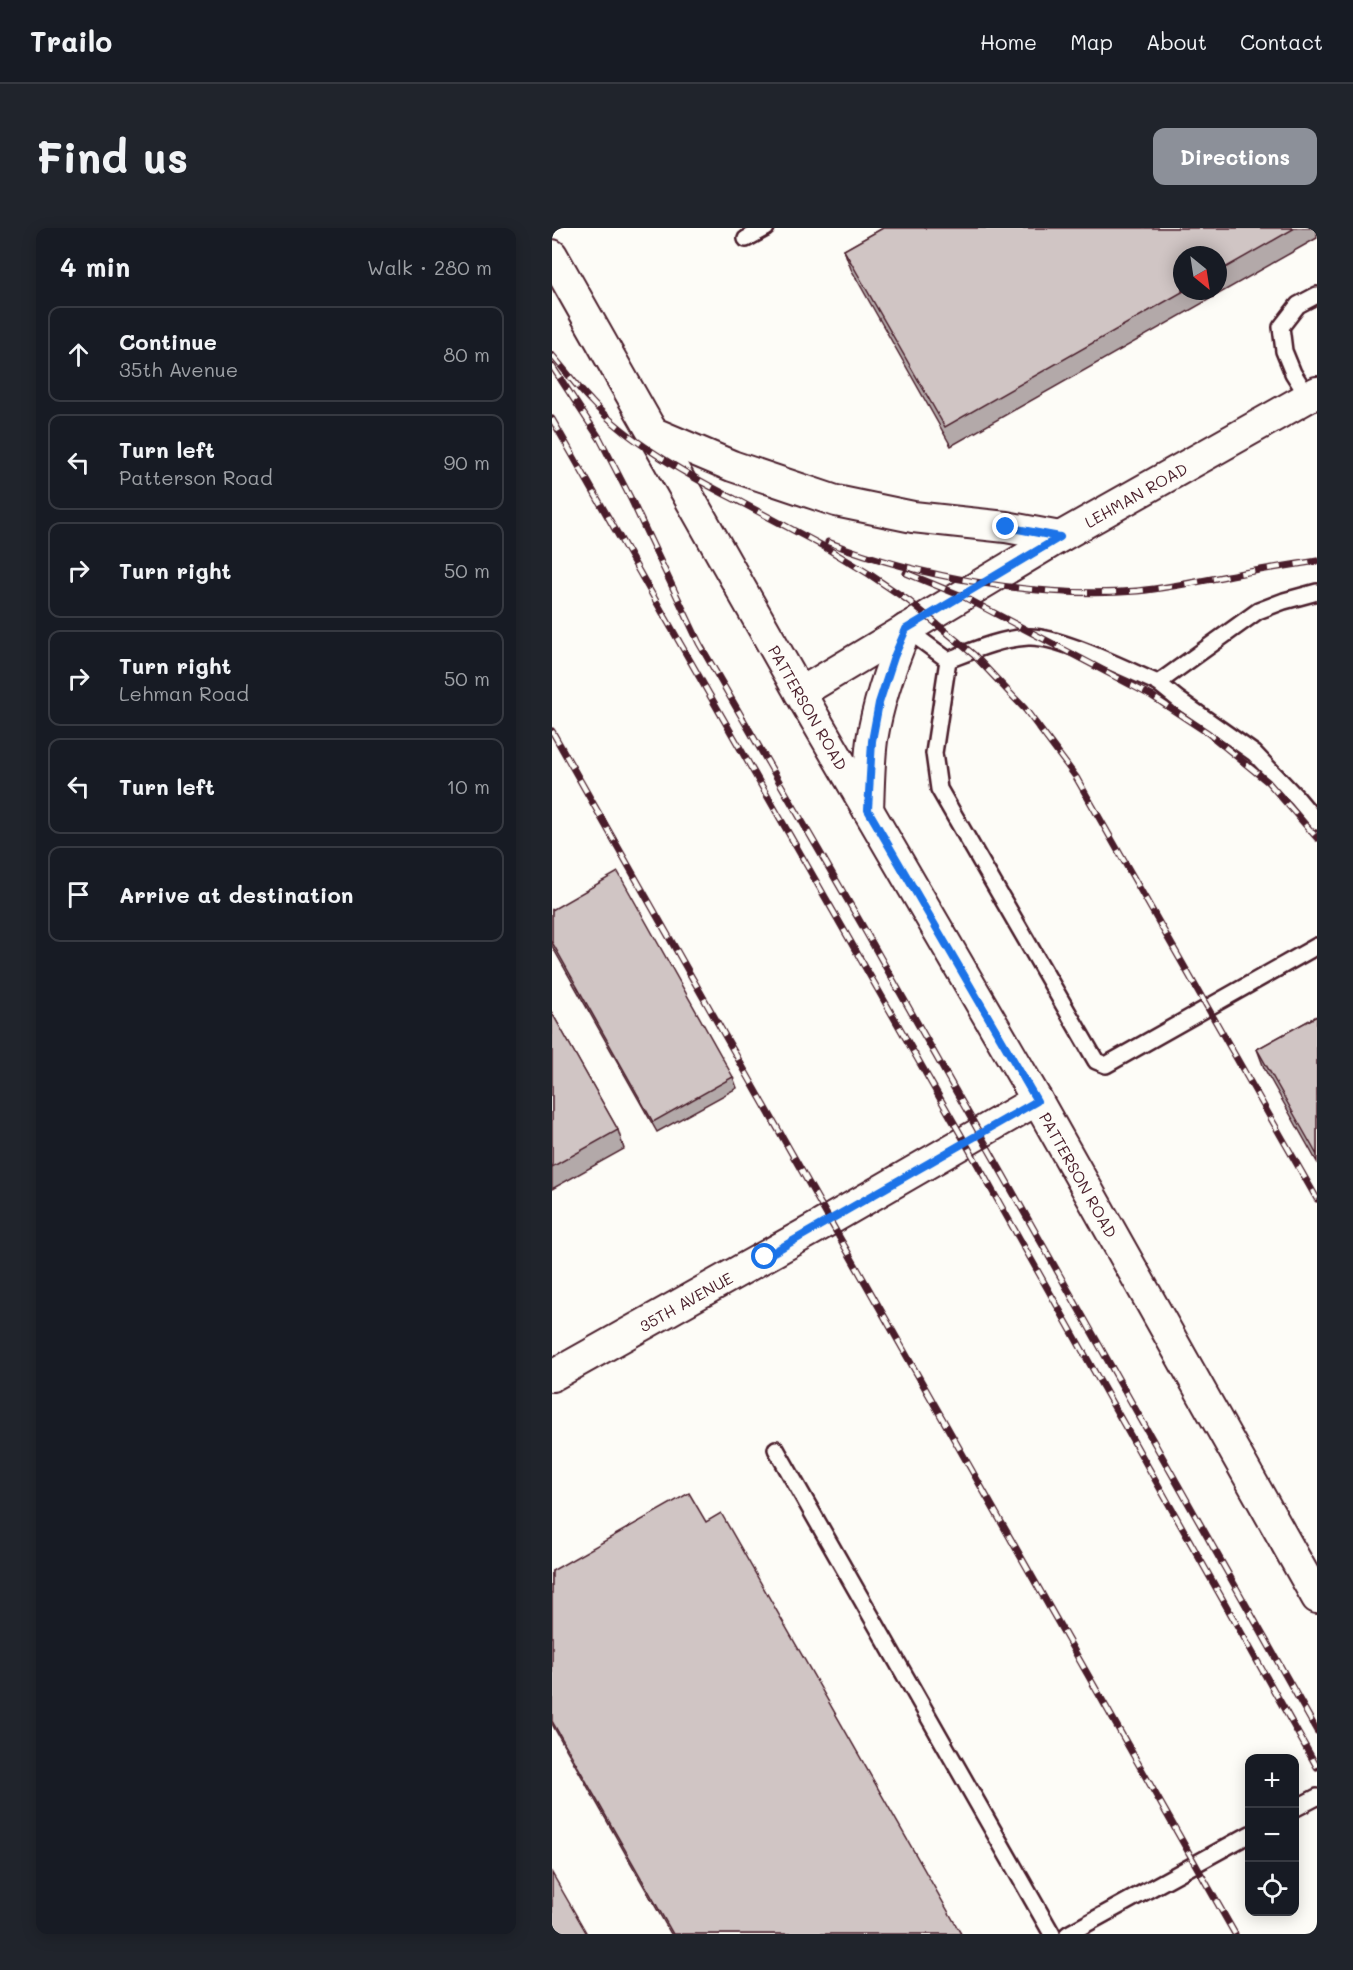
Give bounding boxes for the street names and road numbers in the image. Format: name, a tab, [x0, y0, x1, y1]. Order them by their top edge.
street label: LEHMAN ROAD	[1080, 457, 1191, 532]
street label: PATTERSON ROAD	[764, 641, 853, 773]
street label: PATTERSON ROAD	[1035, 1108, 1123, 1241]
street label: 35TH AVENUE	[635, 1267, 736, 1336]

